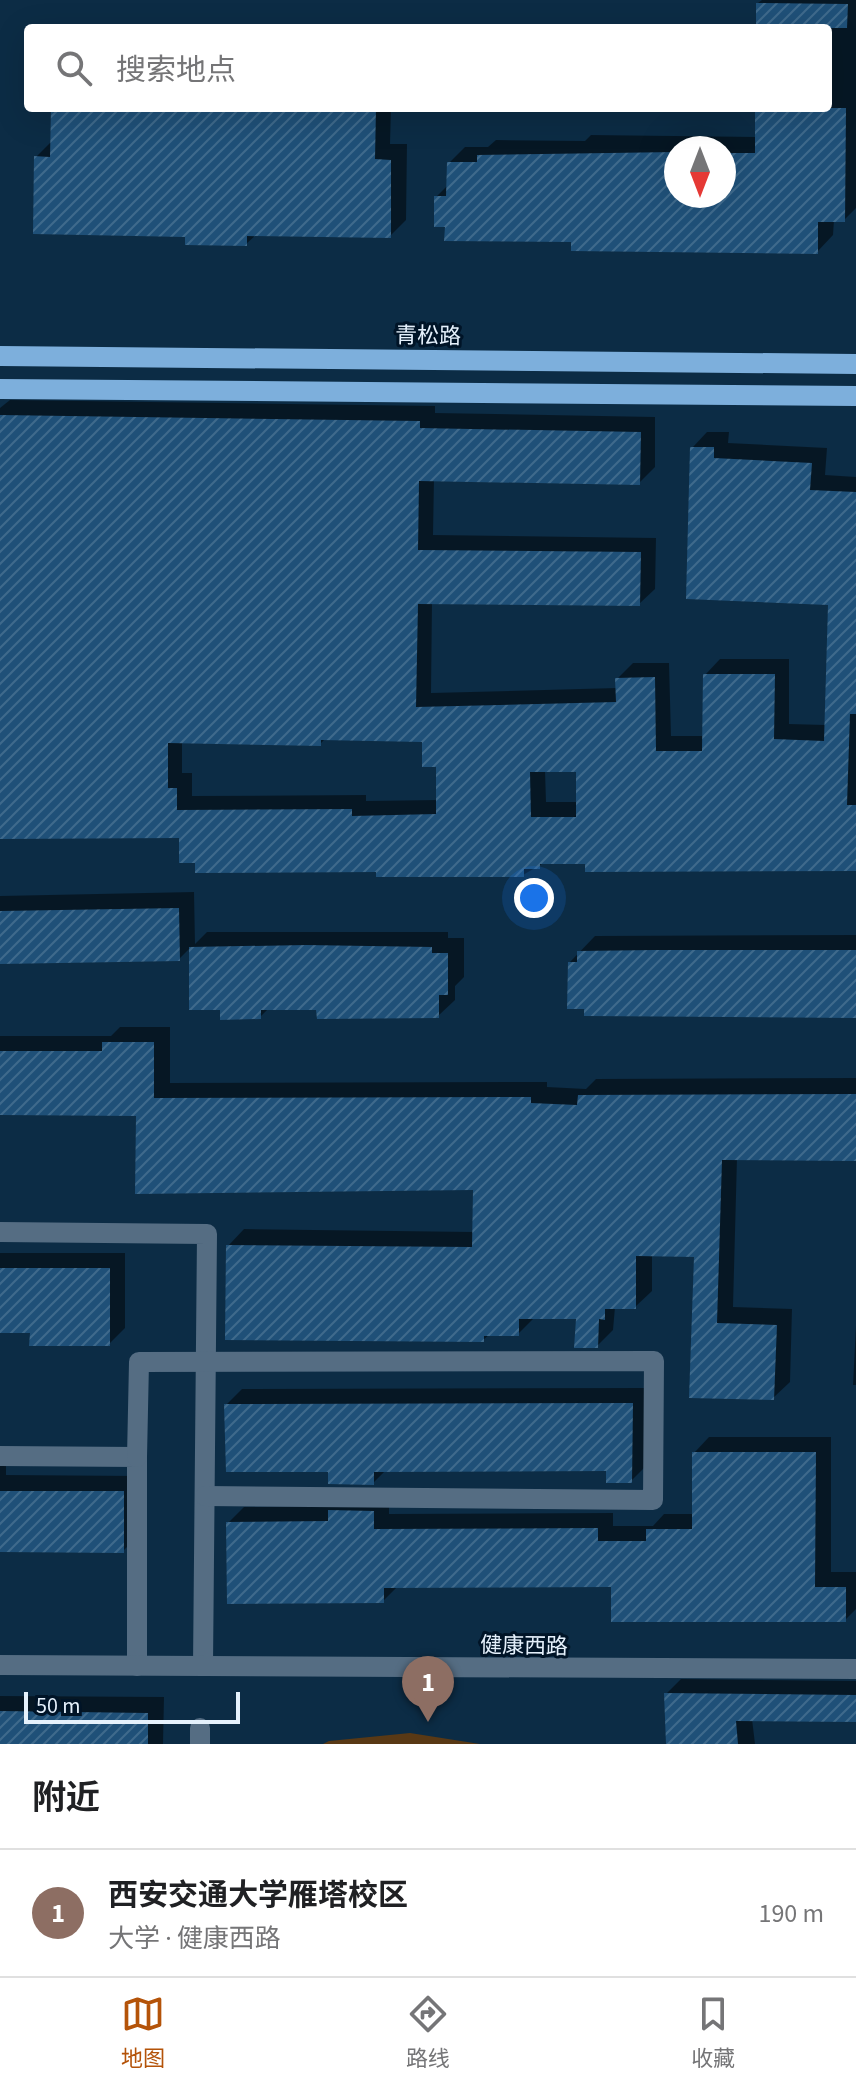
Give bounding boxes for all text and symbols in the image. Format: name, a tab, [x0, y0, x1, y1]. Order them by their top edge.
search box	[24, 24, 832, 112]
icon: search	[52, 46, 96, 90]
text: 搜索地点	[116, 49, 236, 92]
north arrow	[664, 136, 736, 208]
street label: 青松路	[395, 319, 461, 353]
your location	[514, 878, 554, 918]
street label: 健康西路	[480, 1629, 568, 1663]
pin: 1	[402, 1656, 454, 1722]
scale bar	[24, 1688, 240, 1724]
text: 50 m	[36, 1690, 81, 1722]
text: 附近	[32, 1774, 100, 1823]
text: 西安交通大学雁塔校区	[108, 1874, 408, 1917]
text: 1	[51, 1895, 65, 1932]
text: 190 m	[758, 1895, 824, 1932]
text: 大学 · 健康西路	[108, 1920, 281, 1957]
tab: 地图	[121, 1992, 165, 2075]
tab: 路线	[406, 1992, 450, 2075]
tab: 收藏	[691, 1992, 735, 2075]

